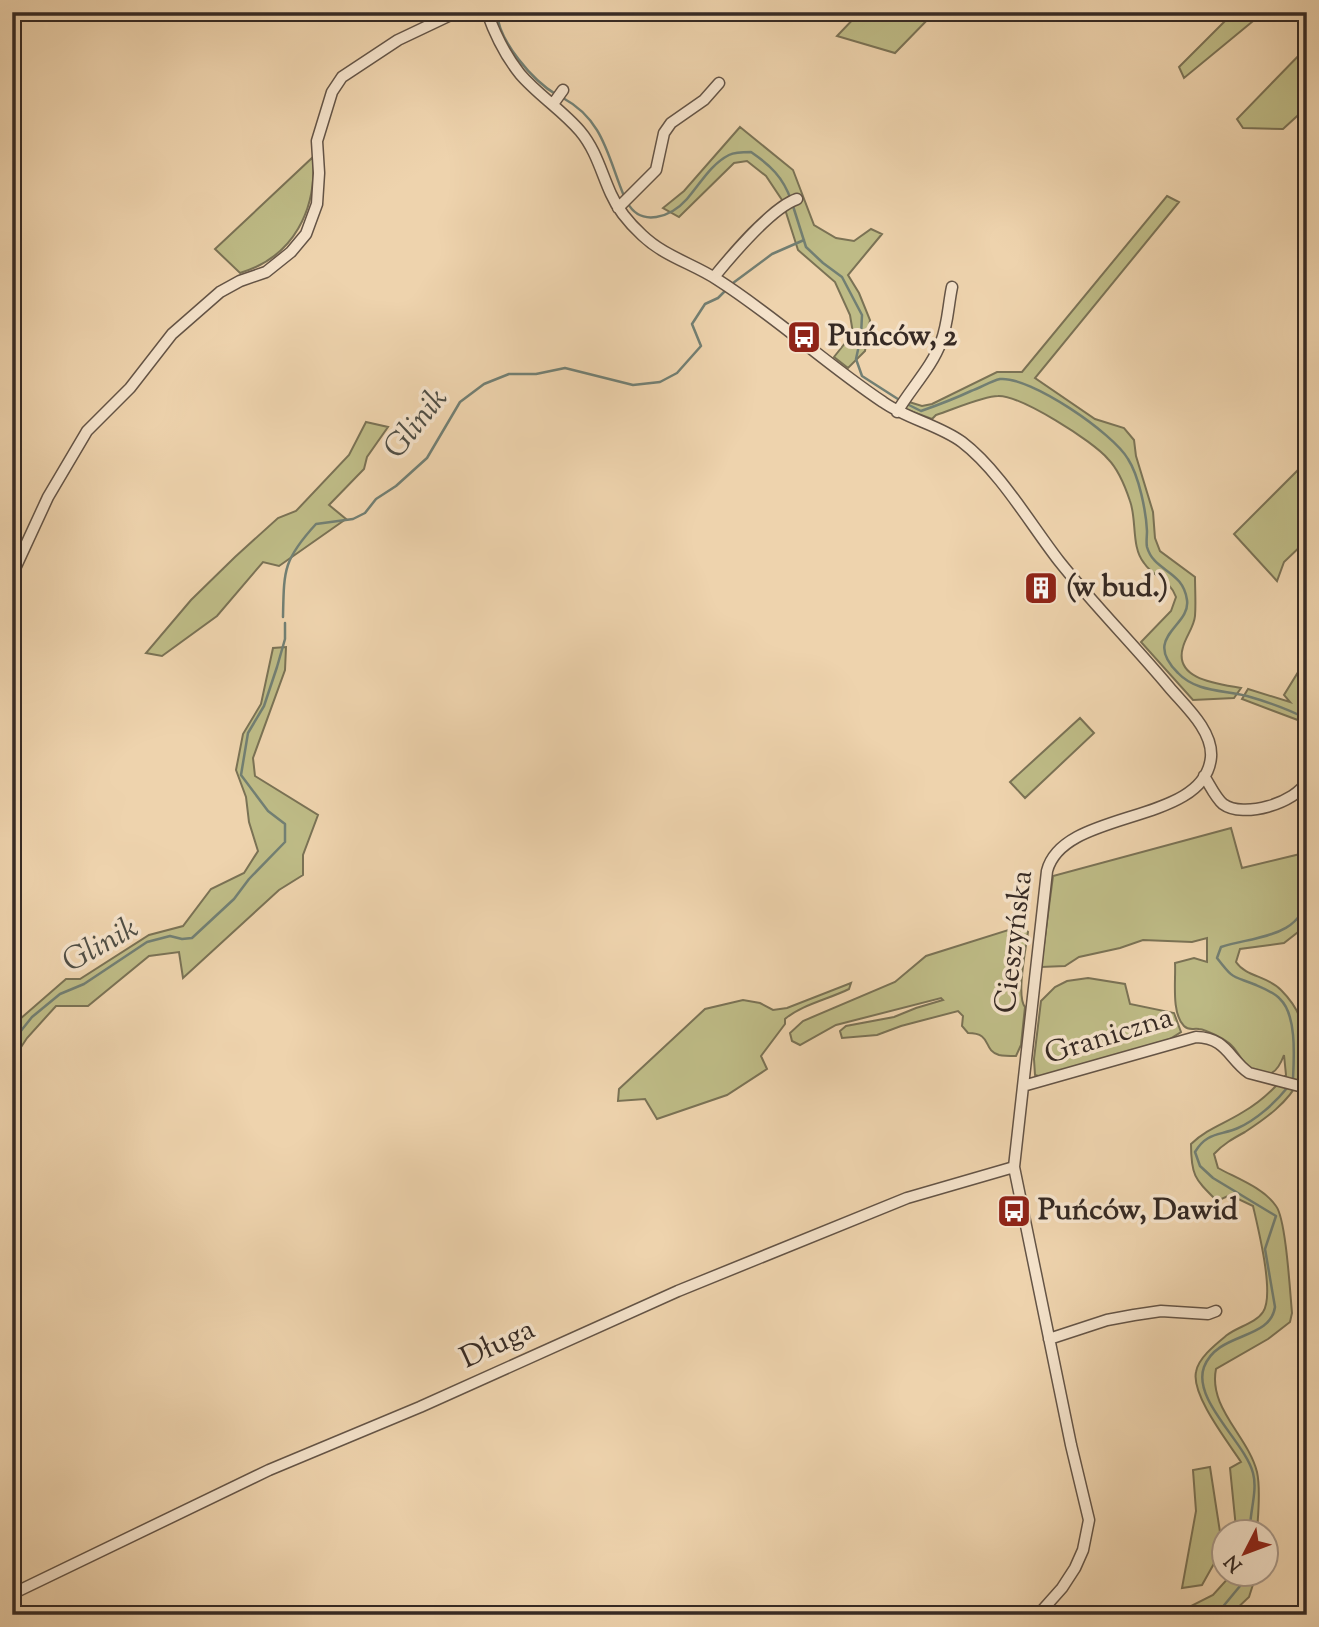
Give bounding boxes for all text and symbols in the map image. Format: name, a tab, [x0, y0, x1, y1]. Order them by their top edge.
place label: Puńców, 2	[828, 316, 957, 359]
bus stop icon: Puńców, 2	[785, 318, 823, 356]
water label: Glinik	[374, 378, 460, 470]
place label: (w bud.)	[1066, 567, 1168, 610]
building icon: (w bud.)	[1022, 569, 1060, 607]
street label: Cieszyńska	[985, 868, 1045, 1016]
water label: Glinik	[55, 906, 147, 986]
street label: Graniczna	[1040, 997, 1179, 1077]
place label: Puńców, Dawid	[1038, 1190, 1238, 1233]
bus stop icon: Puńców, Dawid	[995, 1192, 1033, 1230]
street label: Długa	[454, 1309, 543, 1381]
north arrow	[1210, 1518, 1280, 1588]
text: N	[1219, 1548, 1249, 1577]

